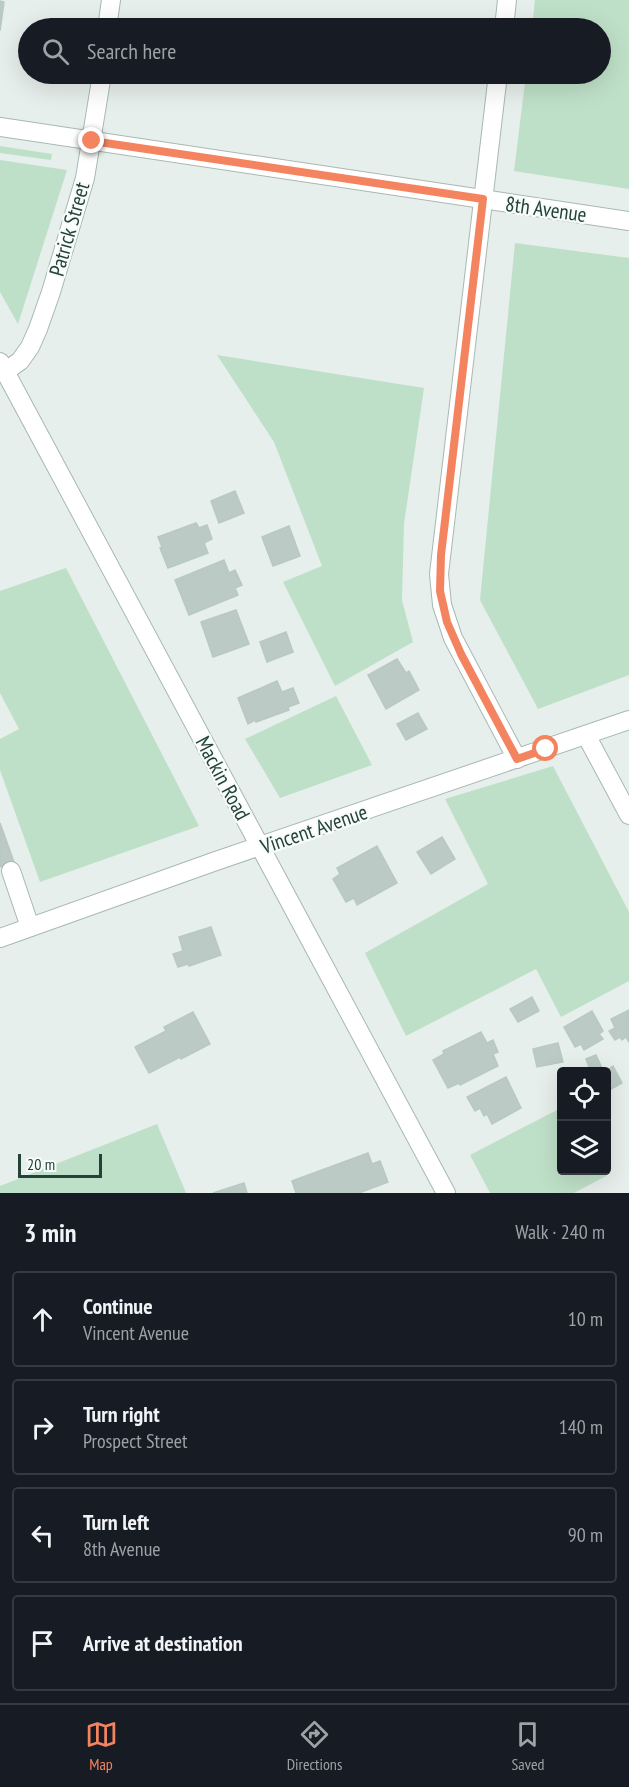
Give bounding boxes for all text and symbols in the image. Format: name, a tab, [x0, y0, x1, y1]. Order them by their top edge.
search box	[18, 18, 611, 84]
icon: search	[39, 35, 72, 68]
text: Search here	[87, 37, 176, 65]
route end	[78, 127, 104, 153]
street label: Patrick Street	[43, 179, 95, 279]
street label: 8th Avenue	[504, 190, 588, 228]
street label: Mackin Road	[190, 731, 256, 825]
route start	[532, 735, 558, 761]
street label: Vincent Avenue	[256, 798, 371, 860]
map controls	[557, 1067, 611, 1175]
button: locate	[557, 1067, 611, 1121]
button: layers	[557, 1121, 611, 1175]
scale bar	[18, 1151, 102, 1178]
text: 20 m	[27, 1154, 55, 1174]
text: 3 min	[24, 1216, 77, 1249]
text: Walk · 240 m	[515, 1219, 605, 1245]
text: Continue	[83, 1292, 153, 1320]
icon: ahead	[26, 1303, 59, 1336]
text: 10 m	[568, 1306, 603, 1332]
text: Vincent Avenue	[83, 1320, 189, 1346]
text: Turn right	[83, 1400, 160, 1428]
icon: right	[26, 1411, 59, 1444]
text: 140 m	[559, 1414, 603, 1440]
text: Prospect Street	[83, 1428, 187, 1454]
text: Turn left	[83, 1508, 149, 1536]
icon: left	[26, 1519, 59, 1552]
text: 90 m	[568, 1522, 603, 1548]
text: 8th Avenue	[83, 1536, 161, 1562]
icon: arrive	[26, 1627, 59, 1660]
text: Arrive at destination	[83, 1629, 243, 1657]
tab: Map	[85, 1718, 118, 1774]
tab: Directions	[287, 1718, 342, 1774]
tab: Saved	[511, 1718, 544, 1774]

